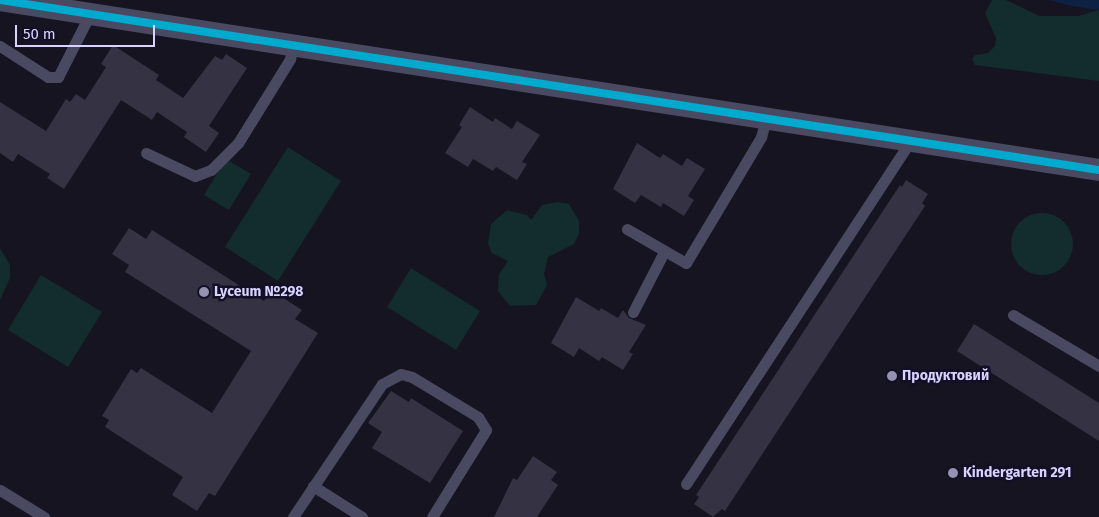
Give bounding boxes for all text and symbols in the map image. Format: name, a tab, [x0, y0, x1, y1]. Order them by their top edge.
scale bar	[18, 15, 158, 47]
text: 50 m	[23, 25, 56, 43]
place label: Lyceum №298	[214, 284, 304, 300]
marker: Lyceum №298	[198, 286, 210, 298]
place label: Продуктовий	[902, 368, 989, 384]
marker: Продуктовий	[886, 370, 898, 382]
place label: Kindergarten 291	[963, 465, 1072, 481]
marker: Kindergarten 291	[947, 467, 959, 479]

